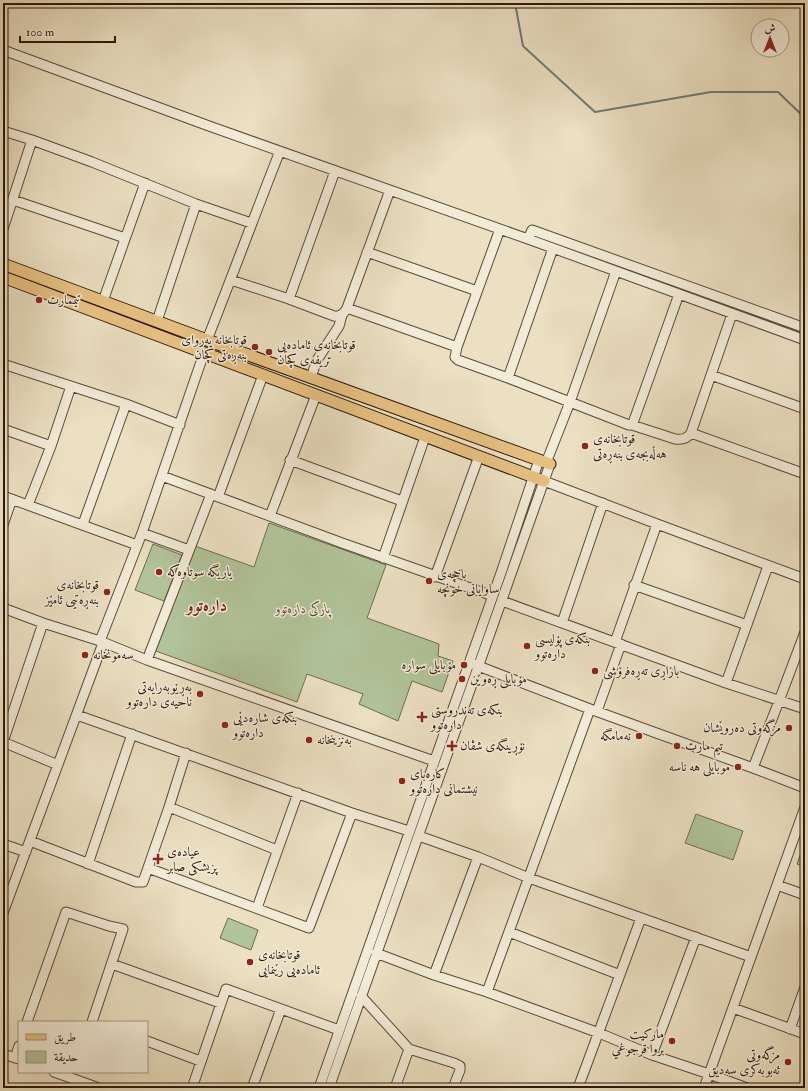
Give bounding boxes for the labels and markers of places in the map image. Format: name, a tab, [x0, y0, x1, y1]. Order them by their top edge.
place label: تیممارت	[47, 292, 81, 308]
marker: تیممارت	[34, 295, 44, 305]
place label: قوتابخانە پەروای بنەڕەتی کچان	[181, 332, 247, 365]
place label: قوتابخانەی ئامادەیی تریفەی کچان	[277, 337, 356, 369]
marker: قوتابخانە پەروای بنەڕەتی کچان	[250, 342, 260, 352]
marker: قوتابخانەی ئامادەیی تریفەی کچان	[264, 347, 274, 357]
place label: قوتابخانەی هەڵەبجەی بنەڕەتی	[593, 431, 667, 464]
marker: قوتابخانەی هەڵەبجەی بنەڕەتی	[580, 441, 590, 451]
place label: یاریگە سوتاوەکە	[167, 563, 234, 580]
place label: باخچەی ساوایانی خونچە	[437, 566, 499, 598]
marker: یاریگە سوتاوەکە	[154, 567, 164, 577]
marker: باخچەی ساوایانی خونچە	[424, 576, 434, 586]
place label: قوتابخانەی بنەڕەتیی ئامێز	[43, 577, 99, 610]
marker: قوتابخانەی بنەڕەتیی ئامێز	[102, 587, 112, 597]
place label: بنکەی پۆلیسی دارەتوو	[533, 631, 590, 662]
marker: بنکەی پۆلیسی دارەتوو	[522, 641, 532, 651]
place label: سەمونخانە	[93, 647, 134, 663]
marker: سەمونخانە	[80, 650, 90, 660]
place label: مۆبایلی سوارە	[401, 657, 456, 675]
marker: مۆبایلی سوارە	[459, 660, 469, 670]
place label: بازاڕی تەڕەفرۆشی	[603, 663, 679, 681]
marker: بازاڕی تەڕەفرۆشی	[590, 666, 600, 676]
place label: مۆبایلی ڕەوێن	[470, 671, 527, 689]
marker: مۆبایلی ڕەوێن	[457, 674, 467, 684]
place label: بەڕێوبەرایەتی ناحیەی دارەتوو	[124, 679, 192, 710]
marker: بەڕێوبەرایەتی ناحیەی دارەتوو	[195, 689, 205, 699]
place label: بنکەی تەندروستی دارەتوو	[429, 702, 503, 733]
place label: بنکەی شارەدێی دارەتوو	[231, 710, 297, 741]
marker: بنکەی تەندروستی دارەتوو	[416, 711, 428, 723]
place label: مزگەوتی دەروێشان	[703, 718, 781, 737]
marker: بنکەی شارەدێی دارەتوو	[220, 720, 230, 730]
marker: مزگەوتی دەروێشان	[784, 723, 794, 733]
place label: نەمامگە	[600, 727, 631, 744]
marker: نەمامگە	[634, 731, 644, 741]
place label: بەنزینخانە	[317, 732, 352, 748]
marker: بەنزینخانە	[304, 735, 314, 745]
place label: نۆڕینگەی شڤان	[460, 737, 525, 756]
place label: تیم مارت	[685, 738, 723, 759]
marker: نۆڕینگەی شڤان	[447, 741, 457, 751]
marker: تیم مارت	[672, 741, 682, 751]
place label: موبایلی هه ناسه	[669, 759, 730, 777]
marker: موبایلی هه ناسه	[733, 762, 743, 772]
place label: کارەبای نیشتمانی دارەتوو	[408, 766, 478, 797]
marker: کارەبای نیشتمانی دارەتوو	[397, 776, 407, 786]
place label: عیادەی پزیشکی صابر	[165, 844, 219, 876]
marker: عیادەی پزیشکی صابر	[152, 853, 164, 865]
place label: قوتابخانەی ئامادەیی رێنمایی	[258, 947, 320, 978]
marker: قوتابخانەی ئامادەیی رێنمایی	[245, 957, 255, 967]
place label: ماركيت بروا قرجوغي	[612, 1026, 665, 1060]
marker: ماركيت بروا قرجوغي	[667, 1036, 677, 1046]
place label: مزگەوتی ئەبوبەکری سەدیق	[708, 1045, 781, 1078]
marker: مزگەوتی ئەبوبەکری سەدیق	[783, 1057, 793, 1067]

